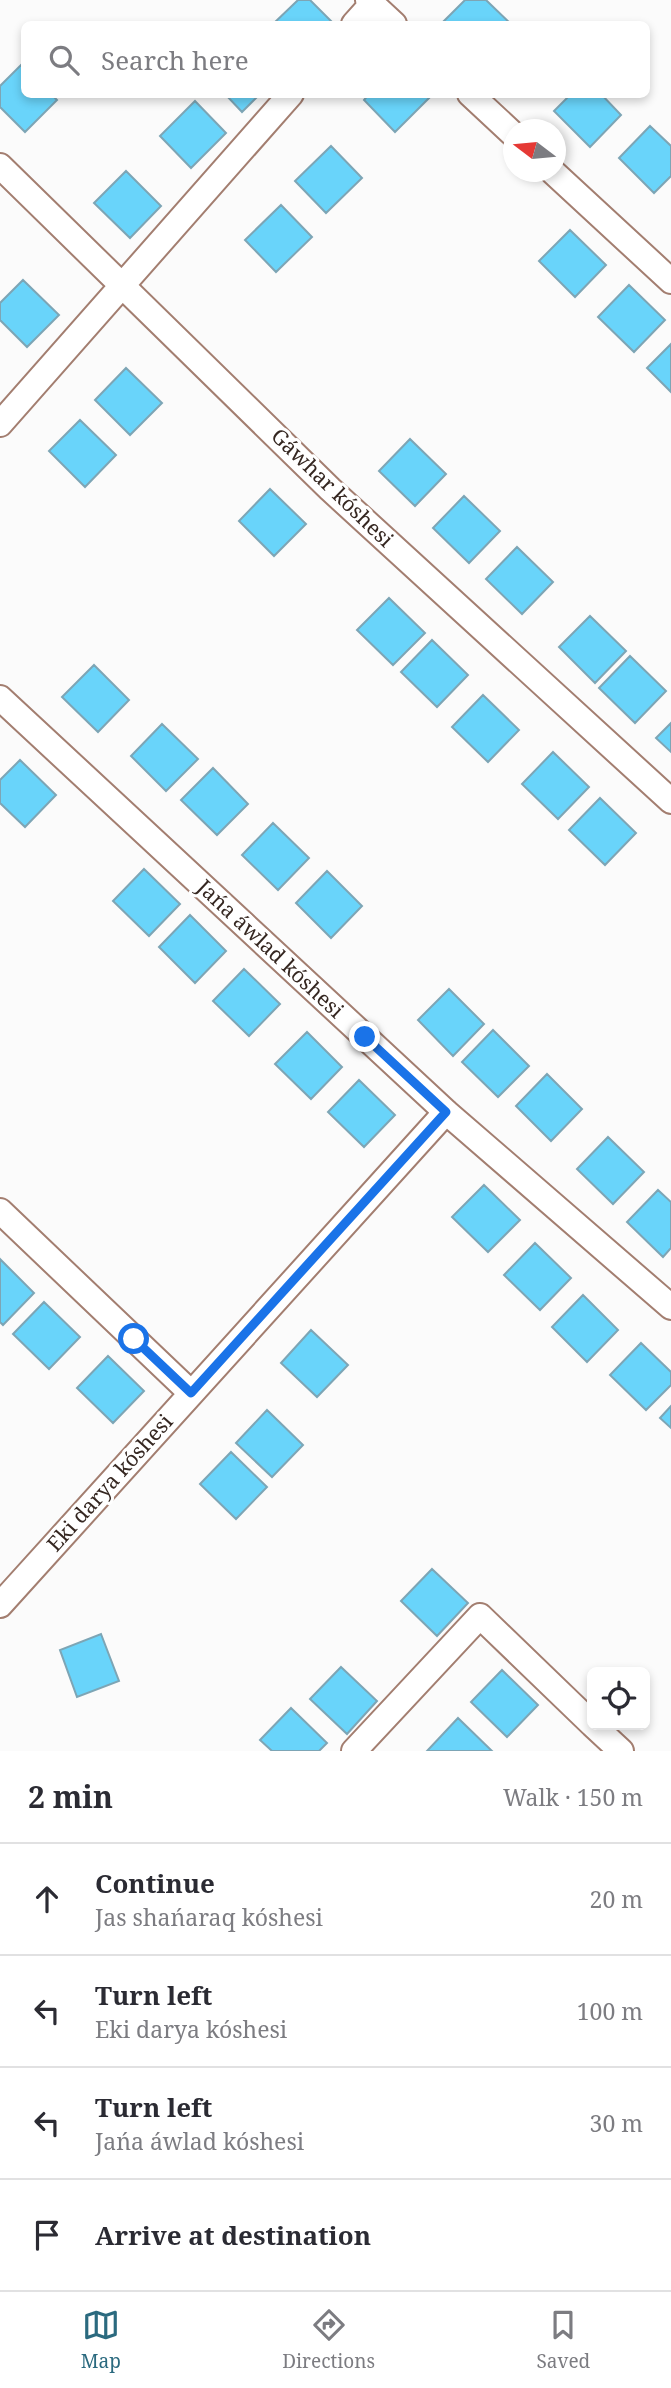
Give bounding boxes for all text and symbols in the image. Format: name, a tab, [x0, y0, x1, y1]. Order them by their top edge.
search box	[21, 21, 650, 98]
icon: search	[45, 41, 83, 79]
text: Search here	[101, 42, 249, 78]
north arrow	[503, 119, 566, 182]
street label: Gáwhar kóshesi	[266, 422, 400, 553]
street label: Jańa áwlad kóshesi	[191, 872, 350, 1024]
route end	[349, 1021, 380, 1052]
route start	[118, 1323, 149, 1354]
street label: Eki darya kóshesi	[40, 1408, 179, 1557]
map controls	[587, 1667, 650, 1730]
button: locate	[587, 1667, 650, 1730]
text: 2 min	[28, 1776, 113, 1817]
text: Walk · 150 m	[503, 1781, 643, 1813]
text: Continue	[95, 1865, 215, 1901]
icon: ahead	[28, 1880, 66, 1918]
text: 20 m	[590, 1883, 643, 1915]
text: Jas shańaraq kóshesi	[95, 1901, 323, 1933]
text: Turn left	[95, 1977, 212, 2013]
icon: left	[28, 1992, 66, 2030]
text: 100 m	[577, 1995, 643, 2027]
text: Eki darya kóshesi	[95, 2013, 287, 2045]
text: Turn left	[95, 2089, 212, 2125]
icon: left	[28, 2104, 66, 2142]
text: 30 m	[590, 2107, 643, 2139]
text: Jańa áwlad kóshesi	[95, 2125, 304, 2157]
icon: arrive	[28, 2216, 66, 2254]
text: Arrive at destination	[95, 2217, 371, 2253]
tab: Map	[81, 2306, 121, 2374]
tab: Directions	[282, 2306, 375, 2374]
tab: Saved	[536, 2306, 590, 2374]

